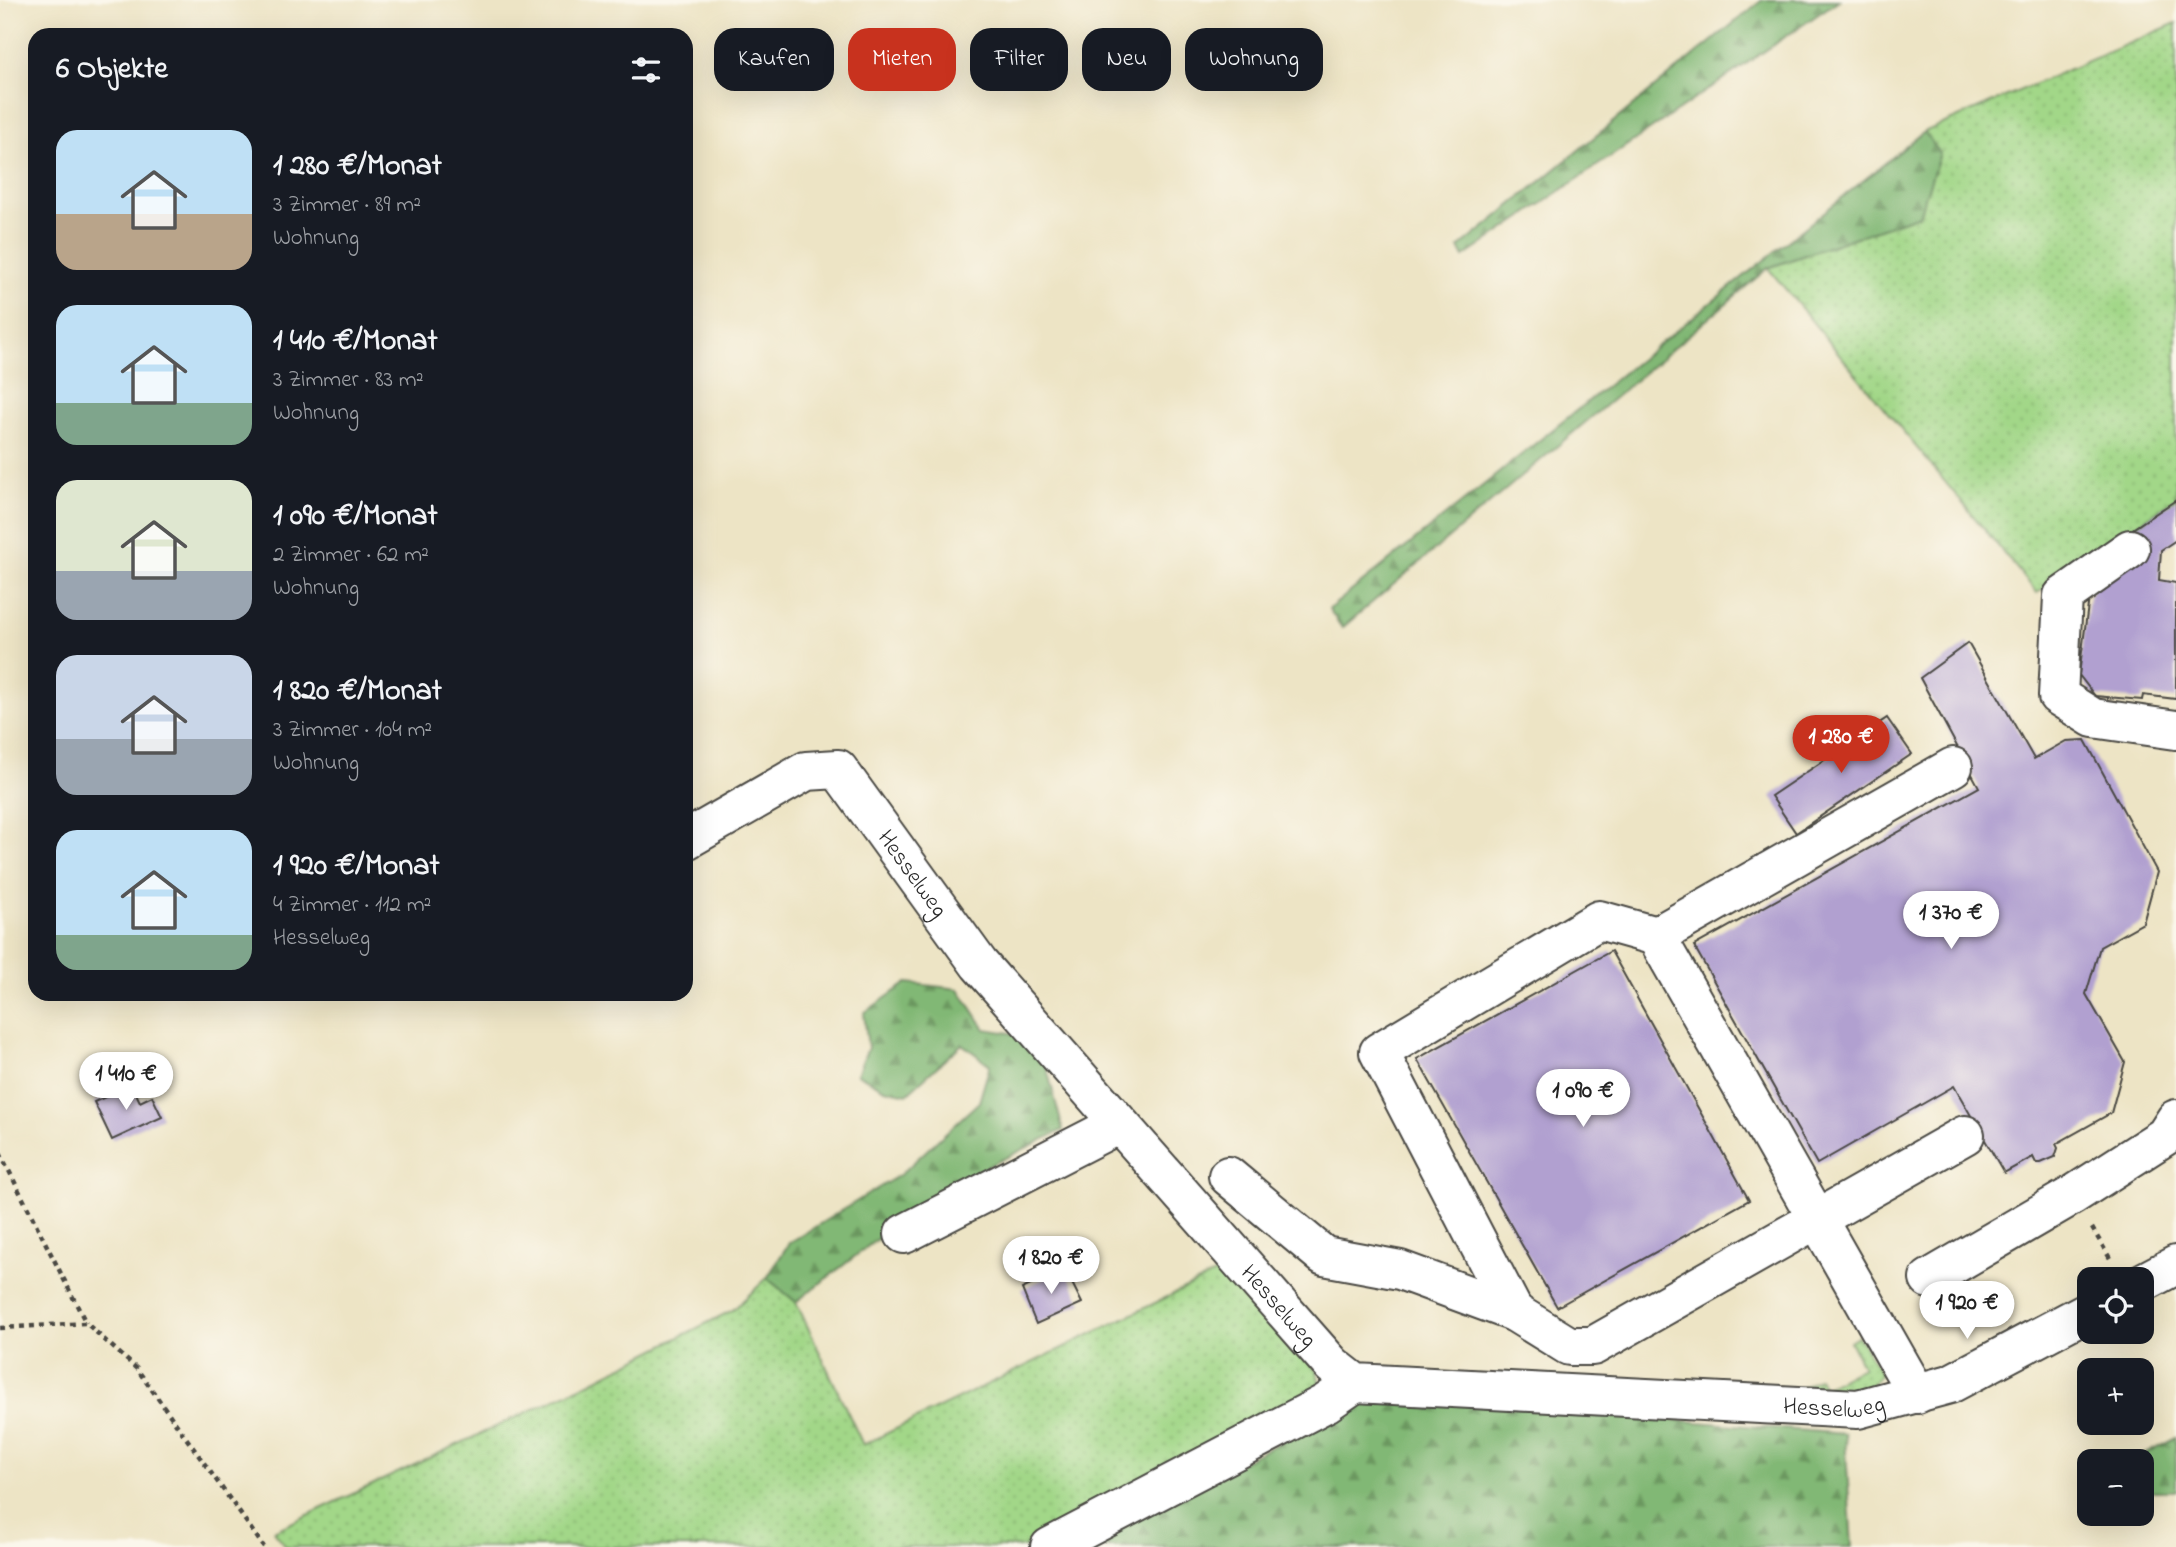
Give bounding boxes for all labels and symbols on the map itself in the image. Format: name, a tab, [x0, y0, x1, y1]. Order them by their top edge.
pin: 1 280 €	[1776, 716, 1906, 775]
street label: Hesselweg	[867, 823, 955, 926]
pin: 1 370 €	[1886, 892, 2016, 951]
pin: 1 410 €	[61, 1052, 191, 1112]
pin: 1 090 €	[1518, 1070, 1648, 1129]
pin: 1 820 €	[986, 1236, 1116, 1296]
street label: Hesselweg	[1231, 1258, 1324, 1357]
pin: 1 920 €	[1902, 1282, 2032, 1341]
street label: Hesselweg	[1782, 1388, 1889, 1429]

